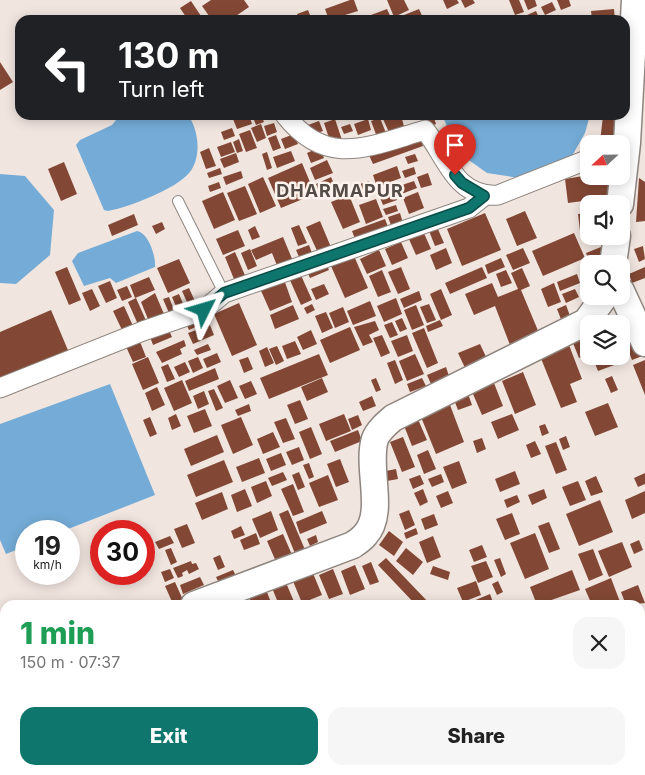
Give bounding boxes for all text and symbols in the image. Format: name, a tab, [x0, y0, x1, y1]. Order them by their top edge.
text: 130 m	[118, 34, 220, 76]
icon: left	[35, 35, 100, 100]
text: Turn left	[118, 76, 204, 102]
pin	[434, 124, 476, 175]
icon: arrive	[441, 131, 469, 159]
north arrow	[580, 135, 630, 185]
map controls	[580, 135, 630, 365]
district label: DHARMAPUR	[276, 180, 404, 201]
button: sound	[580, 195, 630, 245]
button: search	[580, 255, 630, 305]
position arrow	[177, 283, 229, 335]
button: layers	[580, 315, 630, 365]
speed limit sign: 30	[90, 520, 155, 585]
text: 19	[34, 531, 61, 561]
text: km/h	[33, 557, 62, 572]
text: 1 min	[20, 615, 95, 651]
button: close	[573, 617, 625, 669]
text: 150 m · 07:37	[20, 652, 120, 672]
button: Exit	[20, 707, 318, 765]
button: Share	[328, 707, 625, 765]

